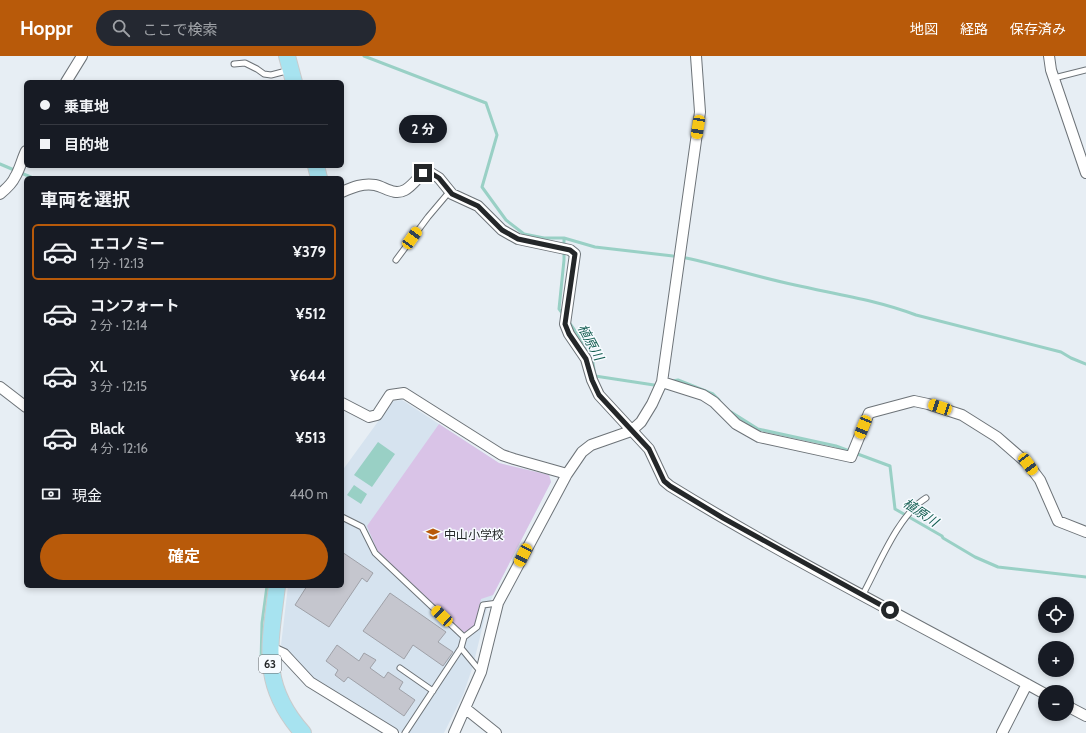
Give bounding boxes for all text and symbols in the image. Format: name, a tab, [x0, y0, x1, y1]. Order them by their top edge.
search box	[96, 10, 376, 46]
text: Hoppr	[20, 17, 72, 40]
icon: search	[110, 17, 132, 39]
text: 地図	[910, 20, 938, 38]
text: 経路	[960, 20, 988, 38]
text: 保存済み	[1010, 20, 1066, 38]
text: ここで検索	[142, 21, 217, 39]
text: 乗車地	[64, 98, 109, 116]
car	[690, 114, 706, 140]
callout: 2 分	[399, 115, 447, 143]
text: 2 分	[412, 121, 434, 137]
text: 目的地	[64, 136, 109, 154]
route end	[414, 164, 432, 182]
text: 車両を選択	[40, 189, 130, 211]
car	[400, 225, 424, 251]
icon: car	[42, 234, 78, 270]
text: エコノミー	[90, 235, 165, 253]
text: ¥379	[293, 243, 326, 261]
text: 1 分 · 12:13	[90, 255, 144, 271]
icon: car	[42, 296, 78, 332]
text: コンフォート	[90, 297, 180, 315]
text: ¥512	[295, 305, 326, 323]
text: 2 分 · 12:14	[90, 317, 147, 333]
water label: 植原川	[575, 321, 608, 365]
icon: car	[42, 358, 78, 394]
text: XL	[90, 358, 107, 376]
text: ¥644	[290, 367, 326, 385]
text: 3 分 · 12:15	[90, 378, 147, 394]
car	[927, 398, 953, 416]
car	[853, 414, 873, 440]
icon: car	[42, 420, 78, 456]
text: Black	[90, 420, 125, 438]
text: ¥513	[295, 429, 326, 447]
text: 4 分 · 12:16	[90, 440, 148, 456]
car	[1016, 451, 1040, 477]
icon: cash	[40, 483, 62, 505]
text: 440 m	[290, 486, 328, 502]
text: 現金	[72, 487, 102, 505]
water label: 植原川	[900, 494, 943, 531]
school or university icon: 中山小学校	[425, 526, 441, 542]
place label: 中山小学校	[444, 527, 504, 542]
button: 確定	[40, 534, 328, 580]
car	[512, 542, 534, 568]
map controls	[1038, 597, 1074, 721]
button: locate	[1038, 597, 1074, 633]
route start	[881, 601, 899, 619]
car	[429, 603, 455, 629]
button: +	[1038, 641, 1074, 677]
road number: 63	[259, 655, 281, 673]
button: −	[1038, 685, 1074, 721]

